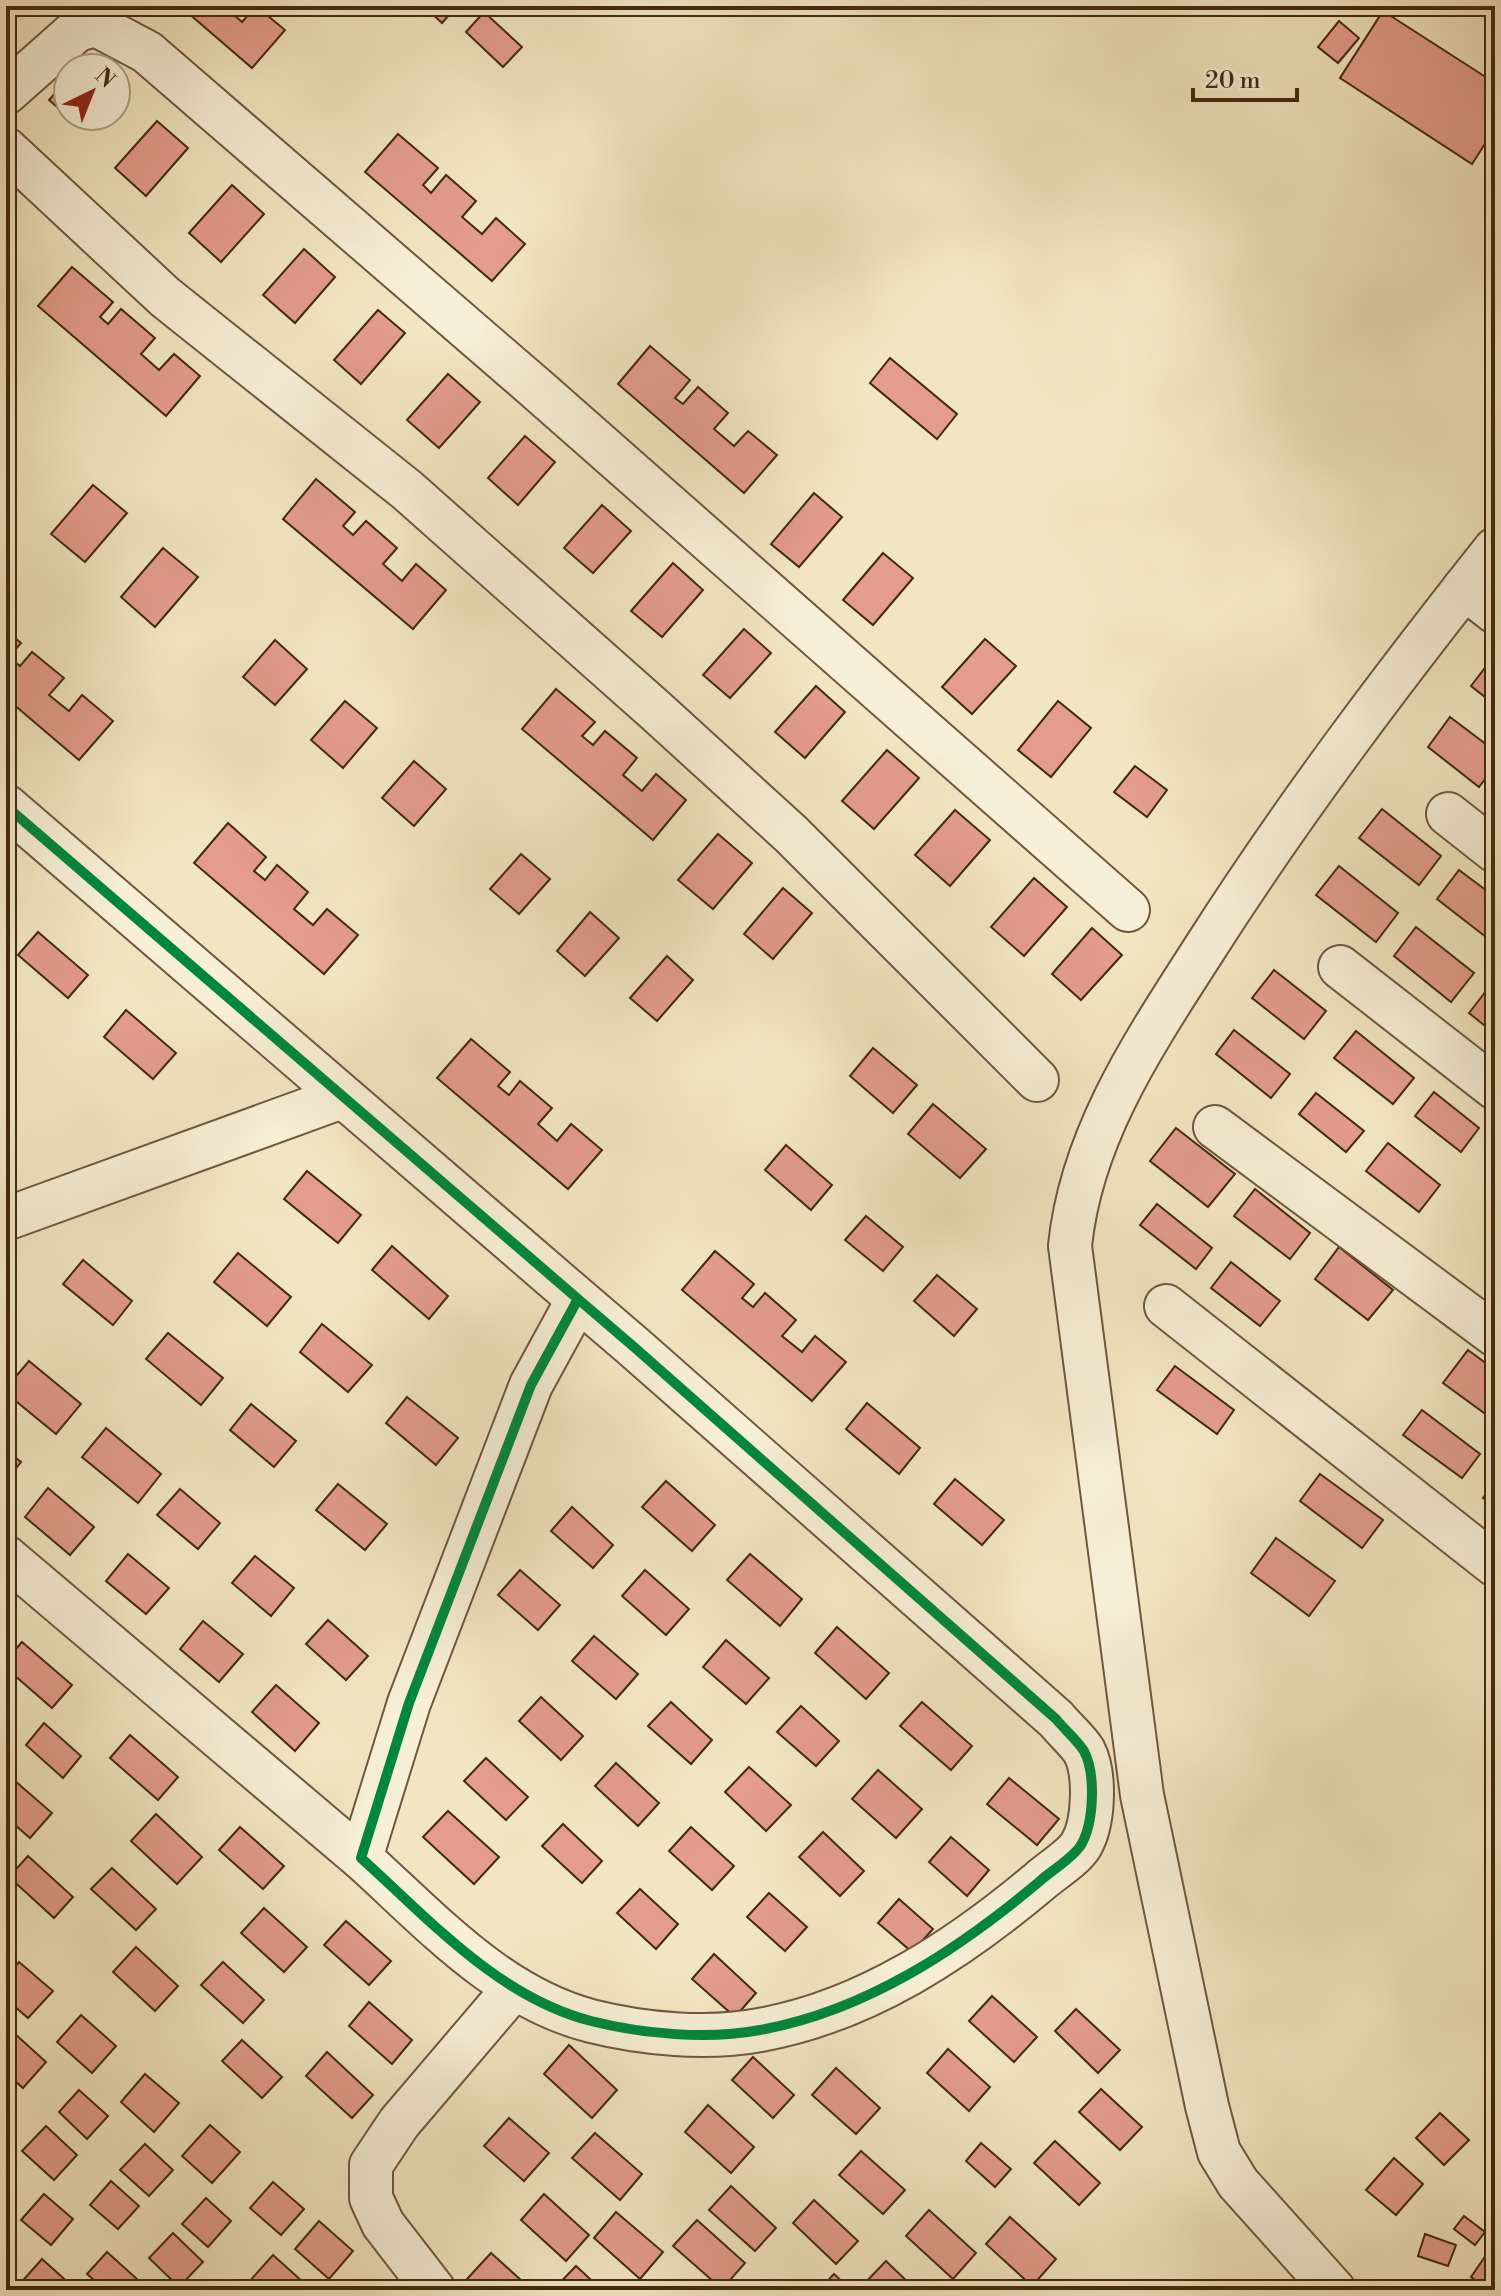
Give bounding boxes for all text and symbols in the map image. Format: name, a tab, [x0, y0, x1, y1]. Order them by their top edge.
north arrow	[52, 52, 132, 132]
scale bar	[1193, 52, 1297, 102]
text: N	[89, 63, 121, 95]
text: 20 m	[1205, 66, 1261, 96]

